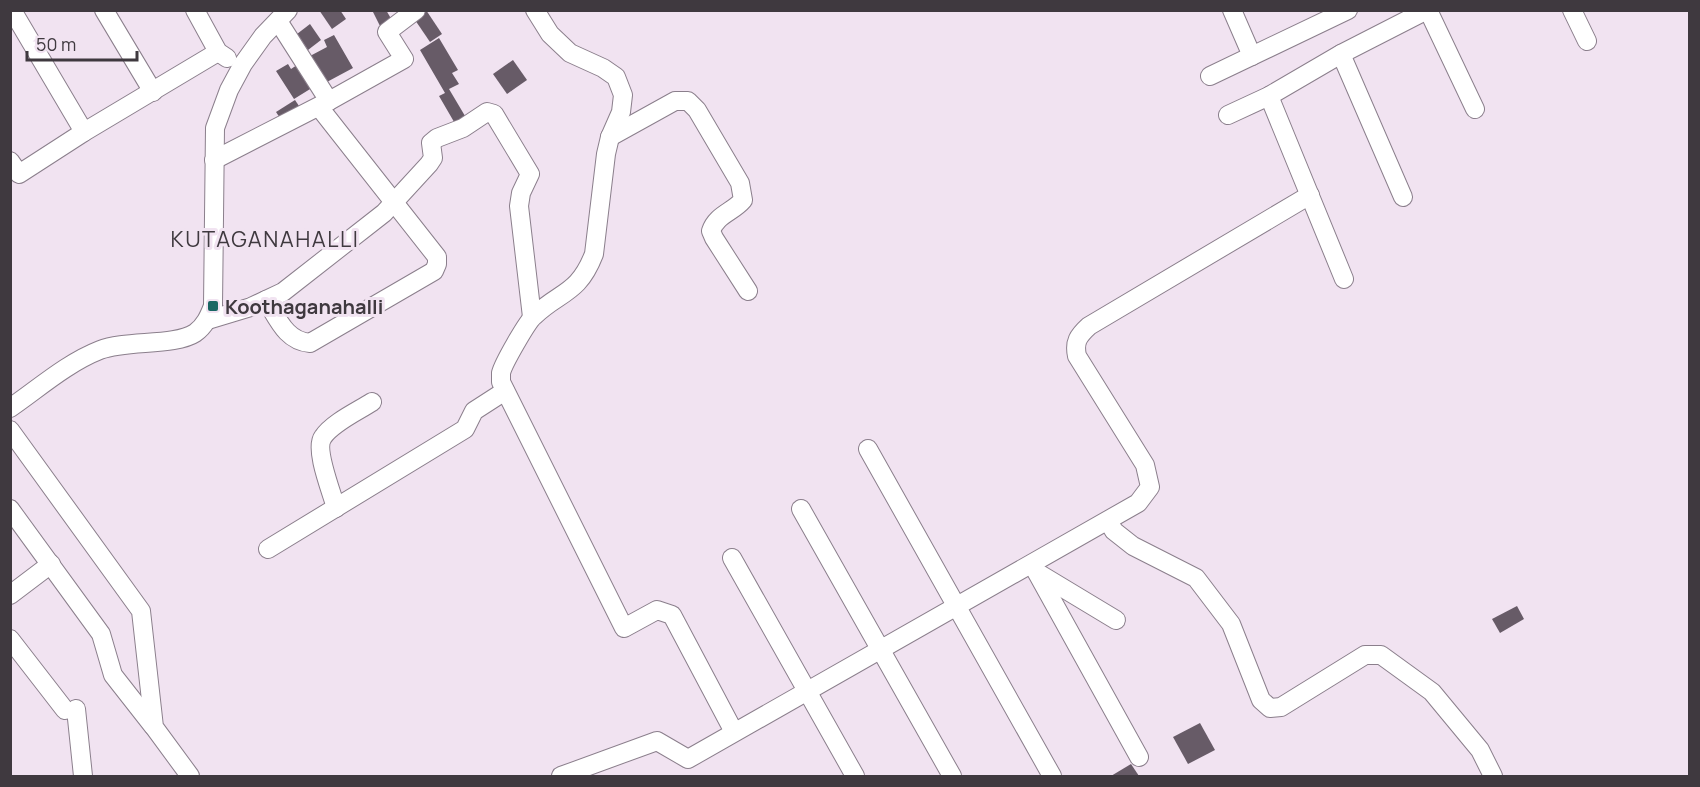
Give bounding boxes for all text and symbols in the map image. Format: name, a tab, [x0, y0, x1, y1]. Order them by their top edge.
scale bar	[27, 24, 136, 62]
text: 50 m	[36, 32, 76, 56]
district label: KUTAGANAHALLI	[171, 224, 359, 254]
place label: Koothaganahalli	[225, 293, 383, 320]
marker: Koothaganahalli	[206, 299, 220, 313]

